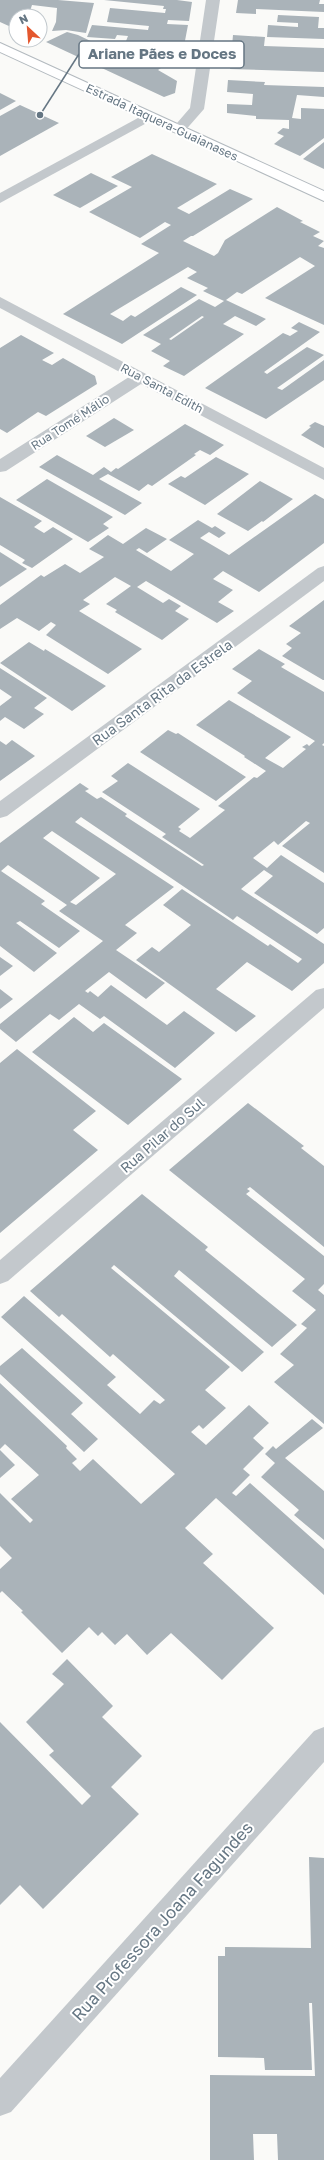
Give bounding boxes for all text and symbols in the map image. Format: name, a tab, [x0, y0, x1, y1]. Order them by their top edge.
north arrow	[8, 8, 48, 48]
text: N	[17, 11, 30, 26]
callout: Ariane Pães e Doces	[79, 41, 244, 68]
text: Ariane Pães e Doces	[88, 44, 236, 62]
street label: Estrada Itaquera-Guaianases	[84, 80, 240, 164]
street label: Rua Santa Edith	[118, 360, 206, 416]
street label: Rua Tomé Málio	[28, 391, 112, 453]
street label: Rua Santa Rita da Estrela	[89, 635, 235, 749]
street label: Rua Pilar do Sul	[116, 1094, 208, 1176]
street label: Rua Professora Joana Fagundes	[67, 1817, 257, 2025]

